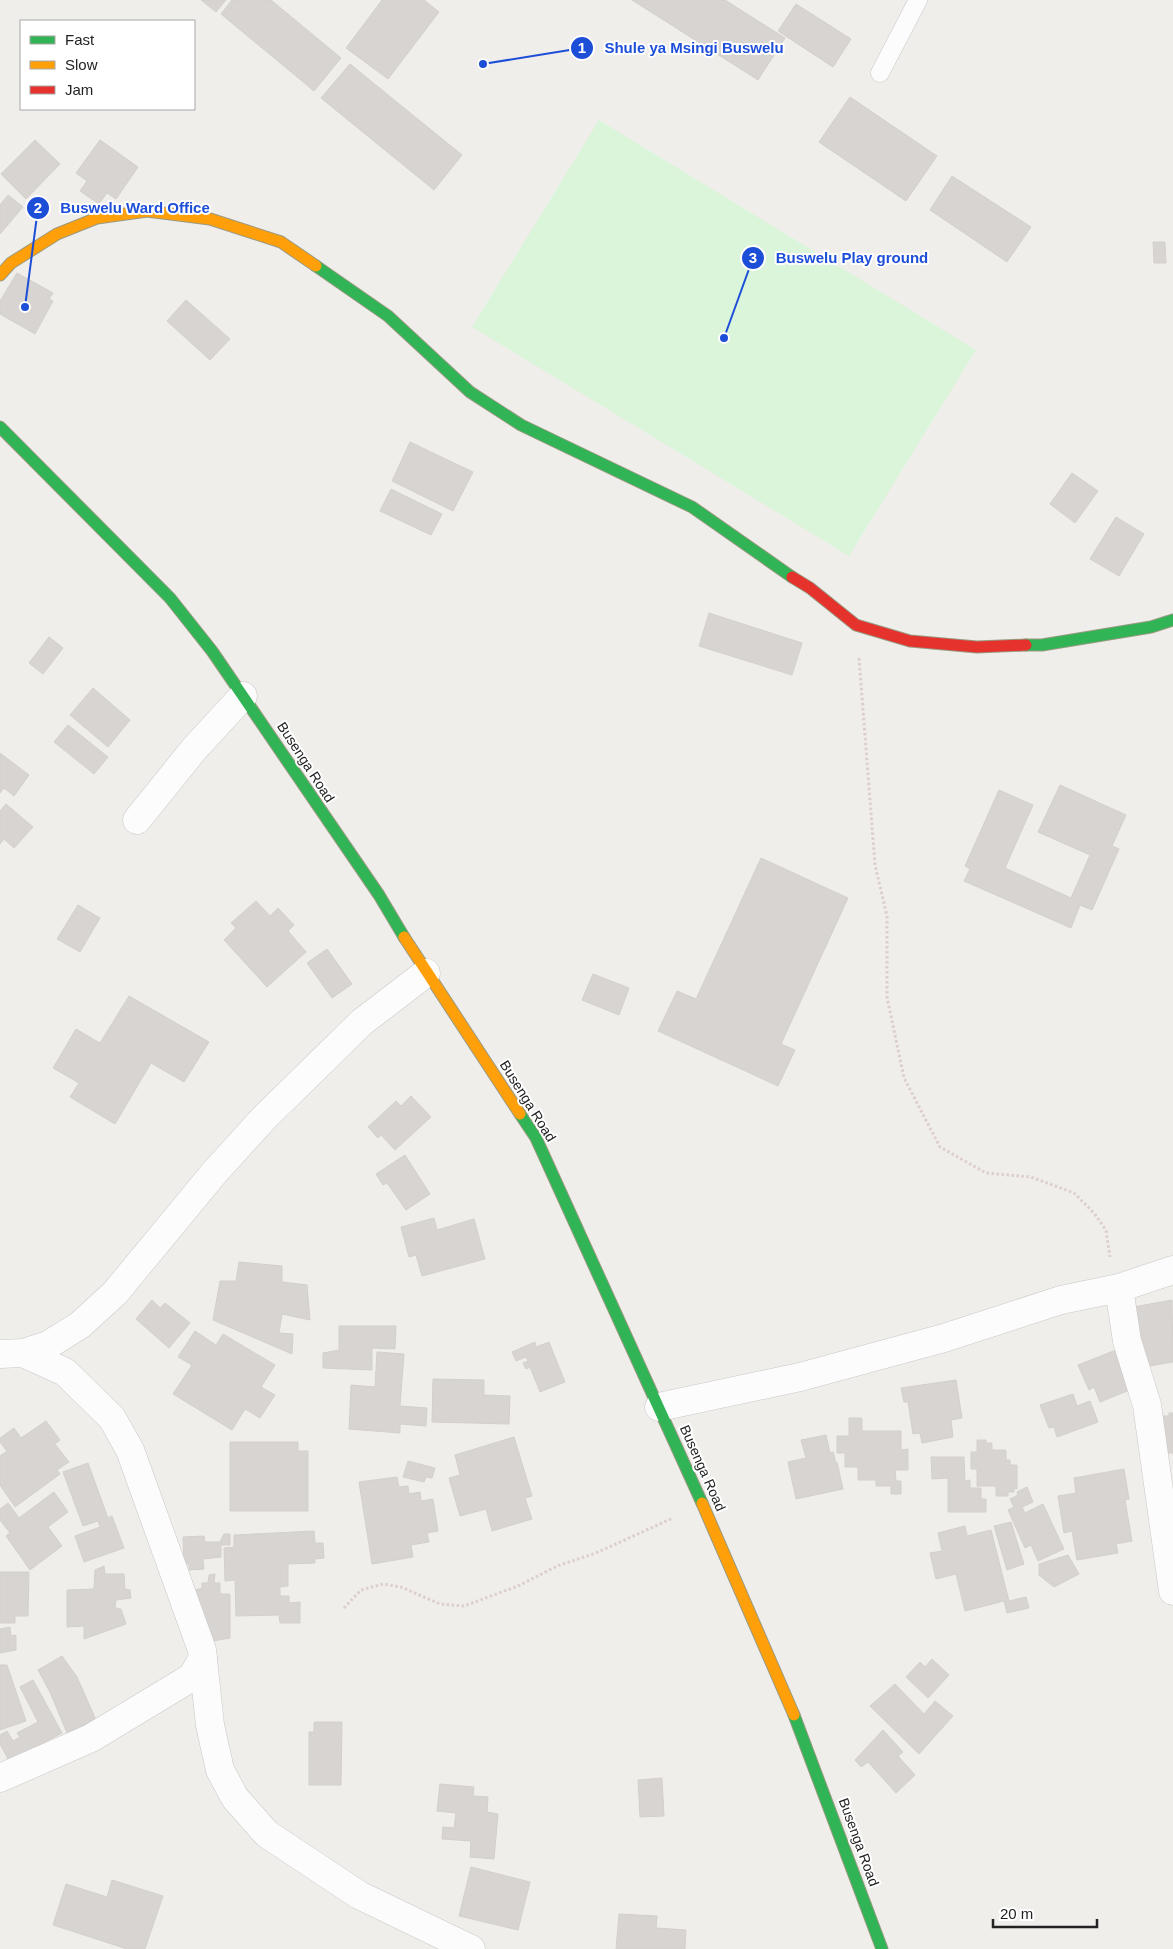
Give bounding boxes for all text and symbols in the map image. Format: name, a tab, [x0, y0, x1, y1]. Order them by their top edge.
legend	[20, 20, 195, 110]
text: Fast	[65, 31, 95, 48]
callout: Shule ya Msingi Buswelu	[569, 33, 793, 63]
text: 1	[578, 39, 586, 56]
text: Shule ya Msingi Buswelu	[604, 39, 784, 56]
text: Slow	[65, 56, 98, 73]
text: Jam	[65, 81, 93, 98]
callout: Buswelu Ward Office	[25, 193, 220, 223]
text: 2	[34, 199, 42, 216]
text: Buswelu Ward Office	[60, 199, 210, 216]
callout: Buswelu Play ground	[741, 243, 938, 273]
text: 3	[749, 249, 757, 266]
text: Buswelu Play ground	[776, 249, 928, 266]
street label: Busenga Road	[274, 719, 338, 805]
street label: Busenga Road	[497, 1057, 559, 1145]
street label: Busenga Road	[677, 1422, 729, 1514]
street label: Busenga Road	[836, 1796, 882, 1888]
scale bar	[993, 1896, 1097, 1928]
text: 20 m	[1000, 1905, 1033, 1922]

